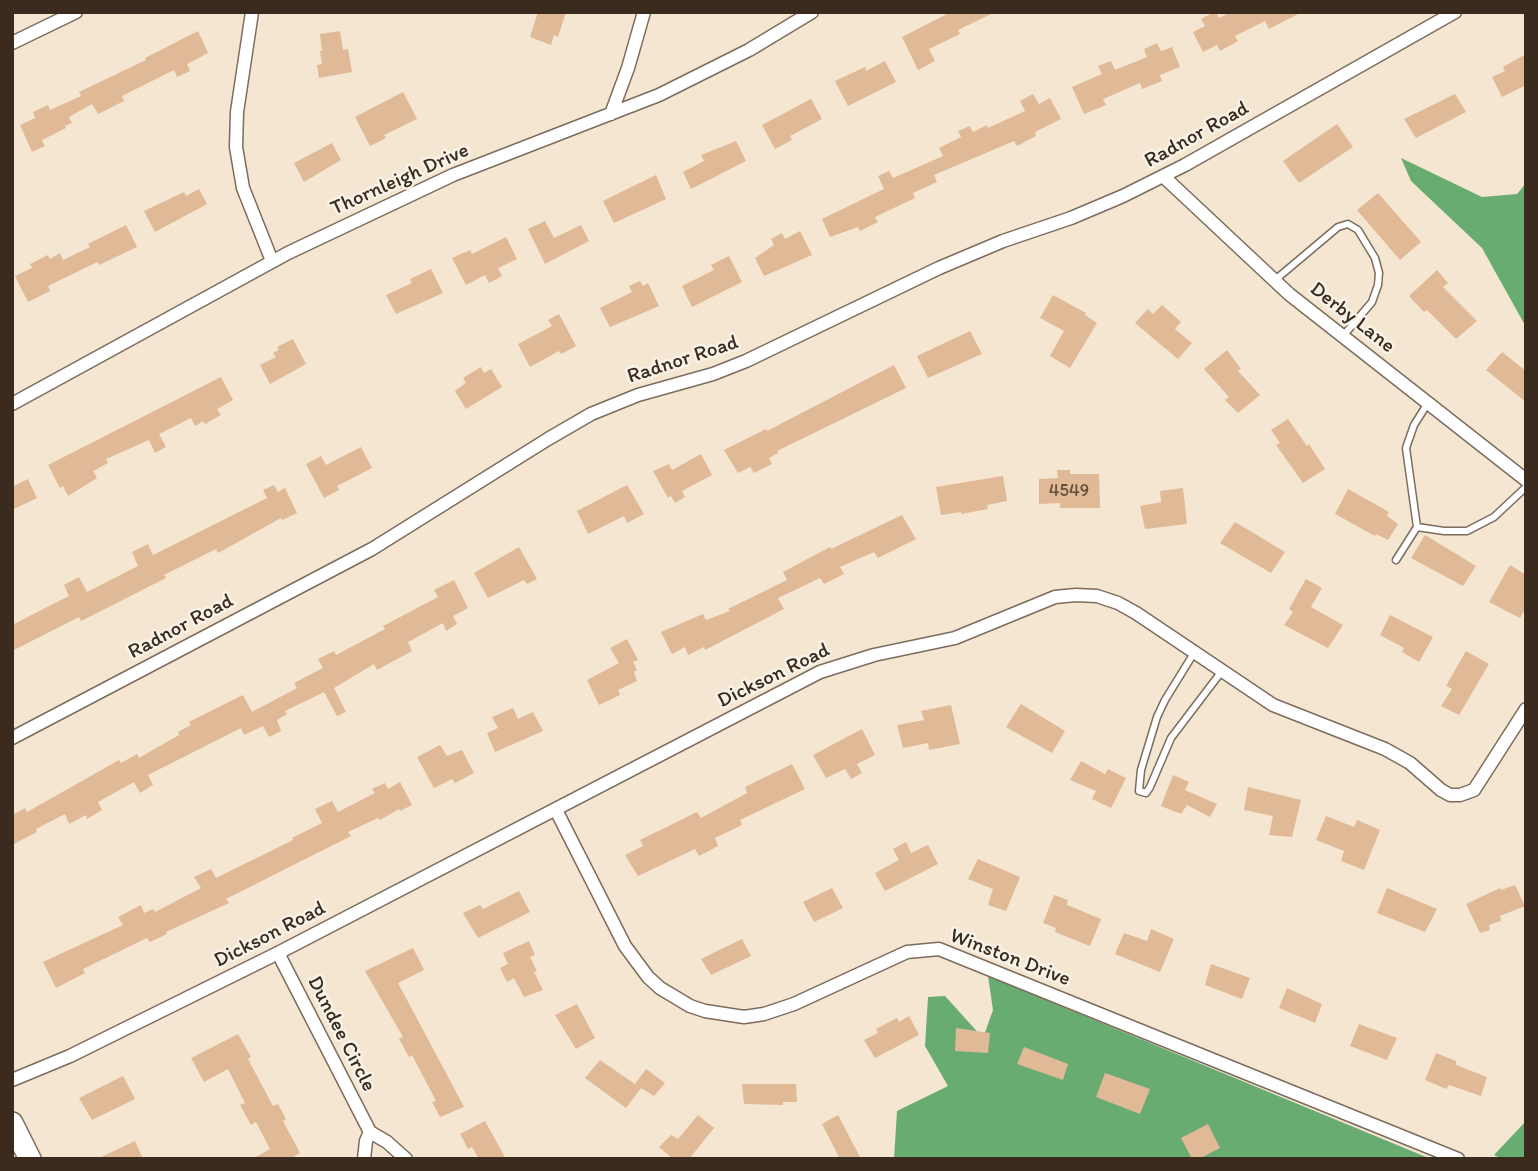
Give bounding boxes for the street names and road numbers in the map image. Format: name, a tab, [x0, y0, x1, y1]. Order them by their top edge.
street label: Radnor Road	[1140, 96, 1254, 174]
street label: Thornleigh Drive	[327, 138, 473, 222]
street label: Derby Lane	[1304, 277, 1400, 359]
street label: Radnor Road	[624, 330, 742, 390]
street label: Radnor Road	[124, 589, 238, 665]
street label: Dickson Road	[714, 638, 834, 714]
street label: Dickson Road	[210, 896, 330, 974]
street label: Winston Drive	[946, 923, 1074, 993]
street label: Dundee Circle	[301, 972, 381, 1096]

